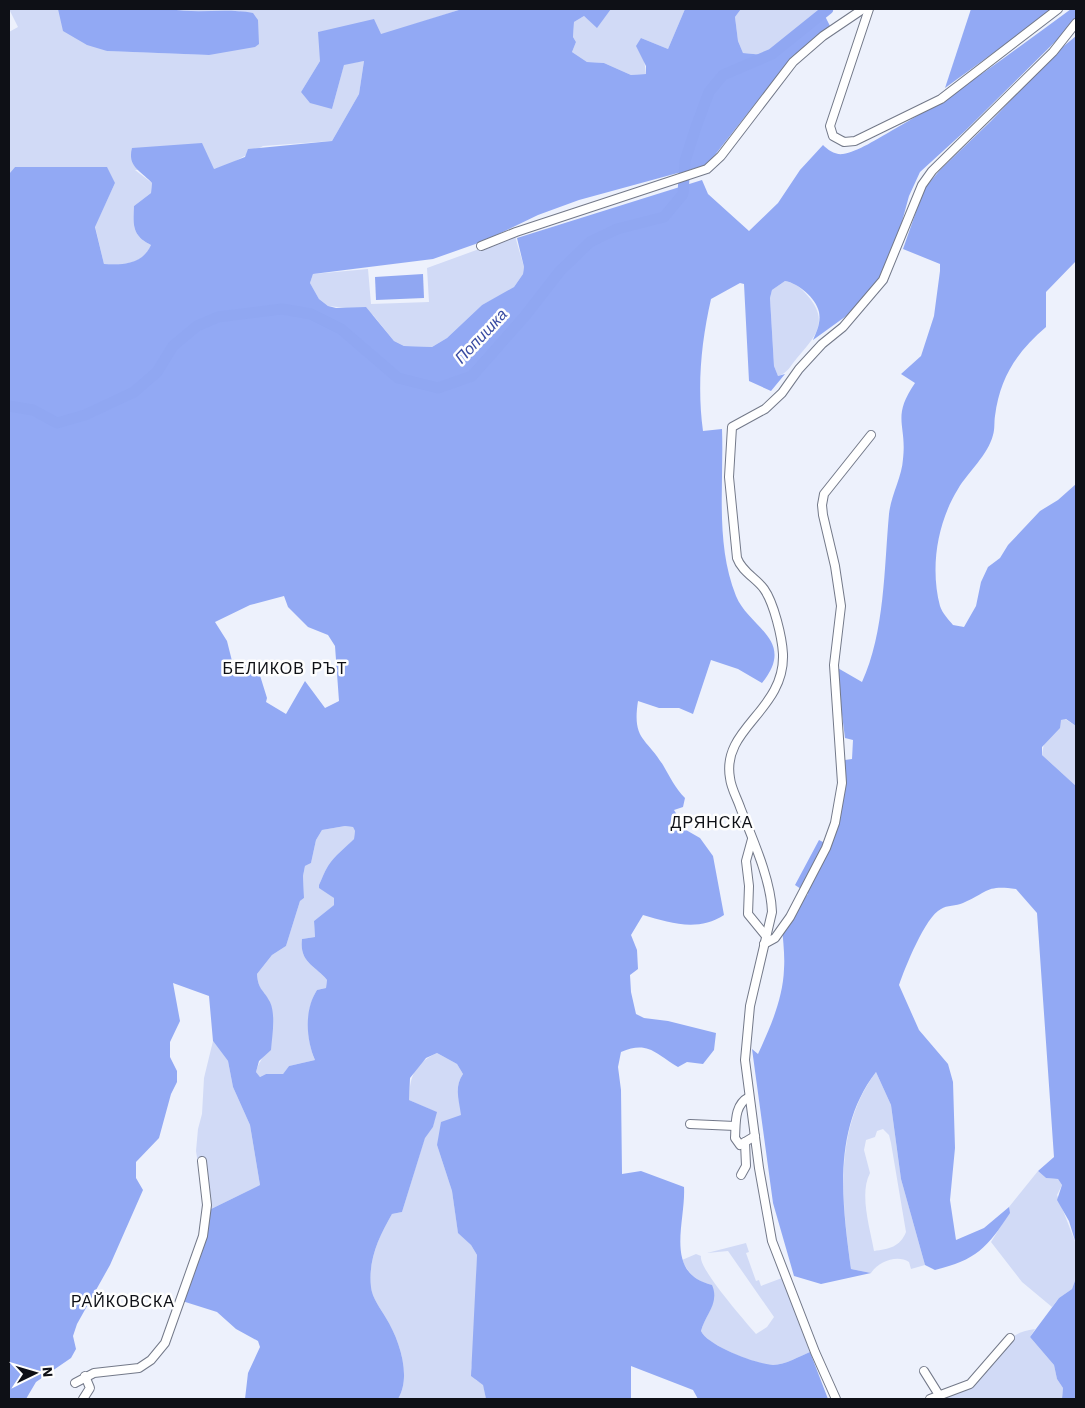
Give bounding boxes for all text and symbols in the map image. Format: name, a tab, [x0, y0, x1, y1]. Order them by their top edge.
water label: Попишка	[451, 305, 511, 367]
district label: БЕЛИКОВ РЪТ	[223, 659, 348, 678]
district label: ДРЯНСКА	[671, 813, 753, 832]
district label: РАЙКОВСКА	[71, 1292, 175, 1311]
north arrow	[10, 1348, 60, 1398]
text: N	[40, 1366, 56, 1378]

